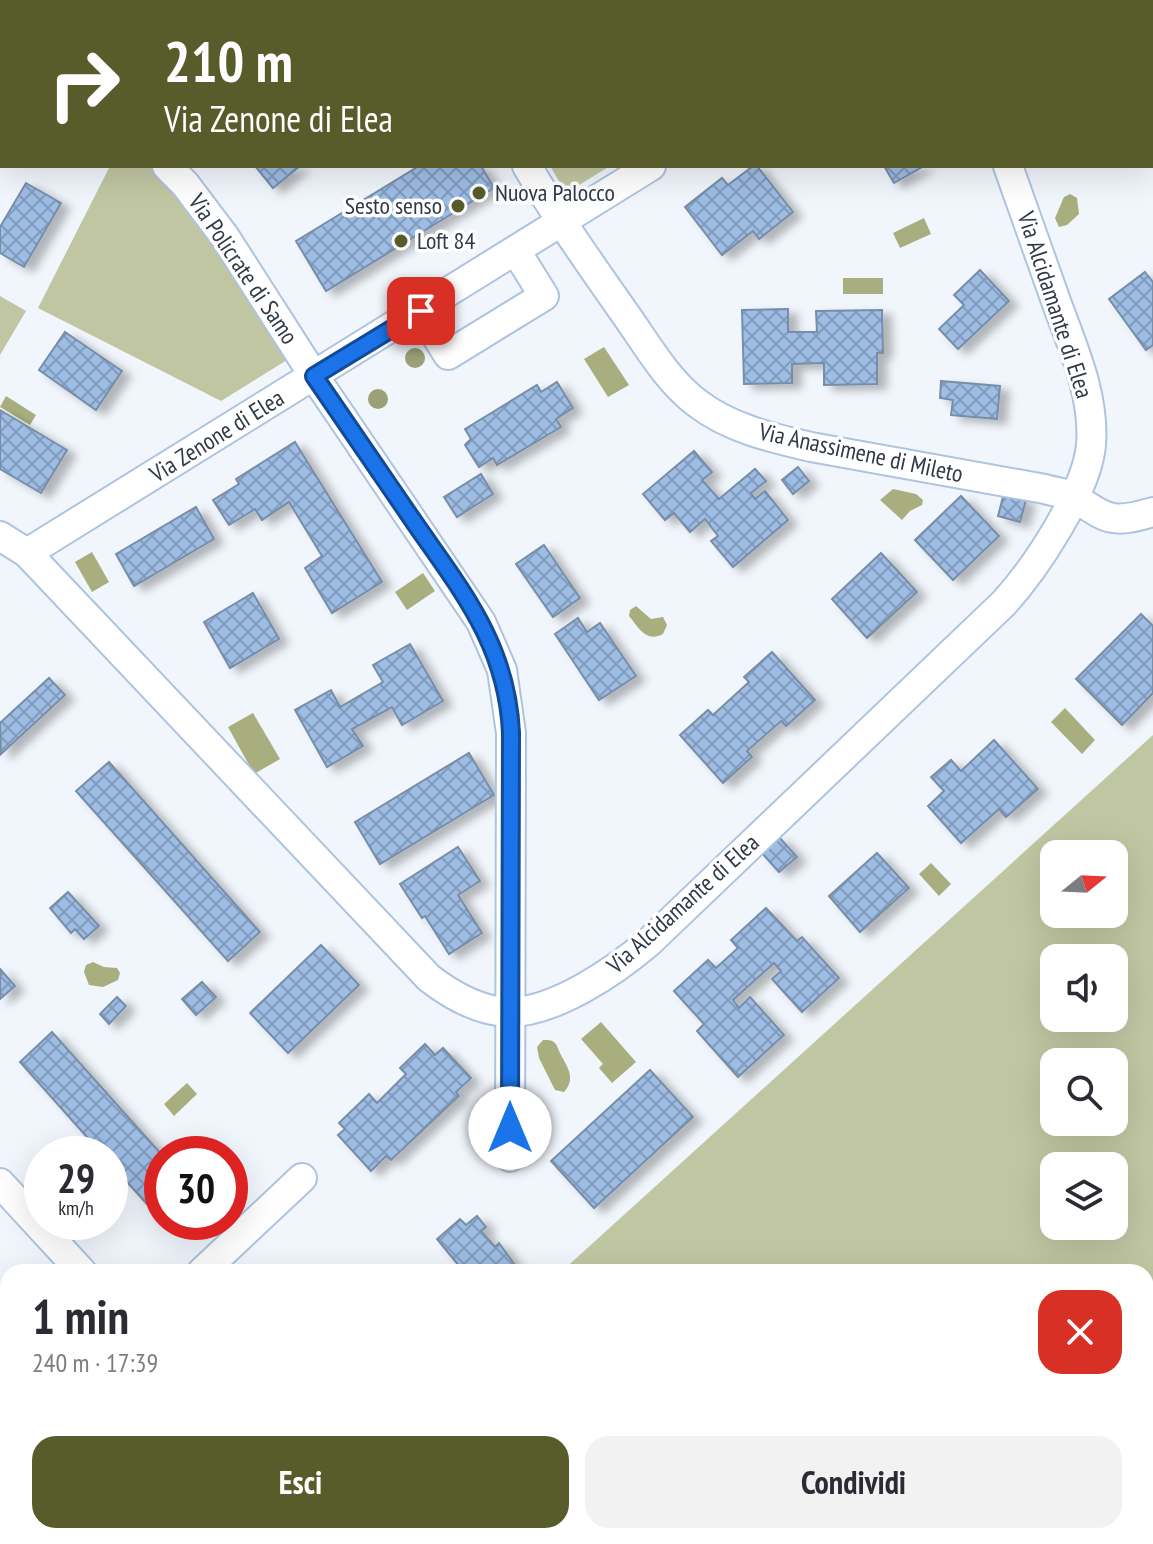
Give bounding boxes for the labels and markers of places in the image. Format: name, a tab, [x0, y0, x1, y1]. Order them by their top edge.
place label: Nuova Palocco	[495, 177, 615, 208]
marker: Nuova Palocco	[470, 184, 488, 202]
place label: Sesto senso	[345, 190, 442, 221]
marker: Sesto senso	[449, 197, 467, 215]
place label: Loft 84	[417, 225, 475, 256]
marker: Loft 84	[392, 232, 410, 250]
pin	[387, 277, 455, 345]

